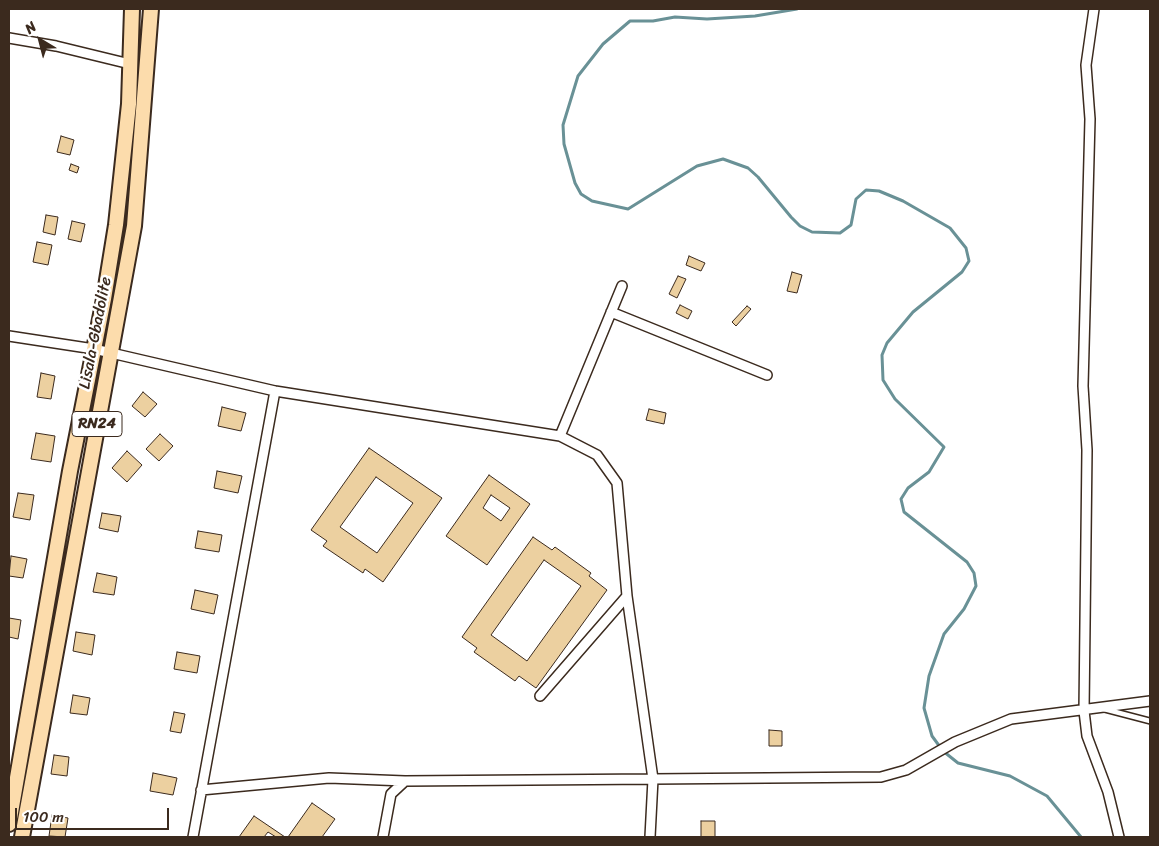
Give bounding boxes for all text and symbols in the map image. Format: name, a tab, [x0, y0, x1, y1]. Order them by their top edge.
north arrow	[15, 15, 65, 65]
text: N	[19, 15, 42, 41]
street label: Lisala-Gbadolite	[76, 275, 116, 391]
road number: RN24	[72, 412, 122, 436]
scale bar	[18, 798, 171, 830]
text: 100 m	[23, 804, 64, 830]

